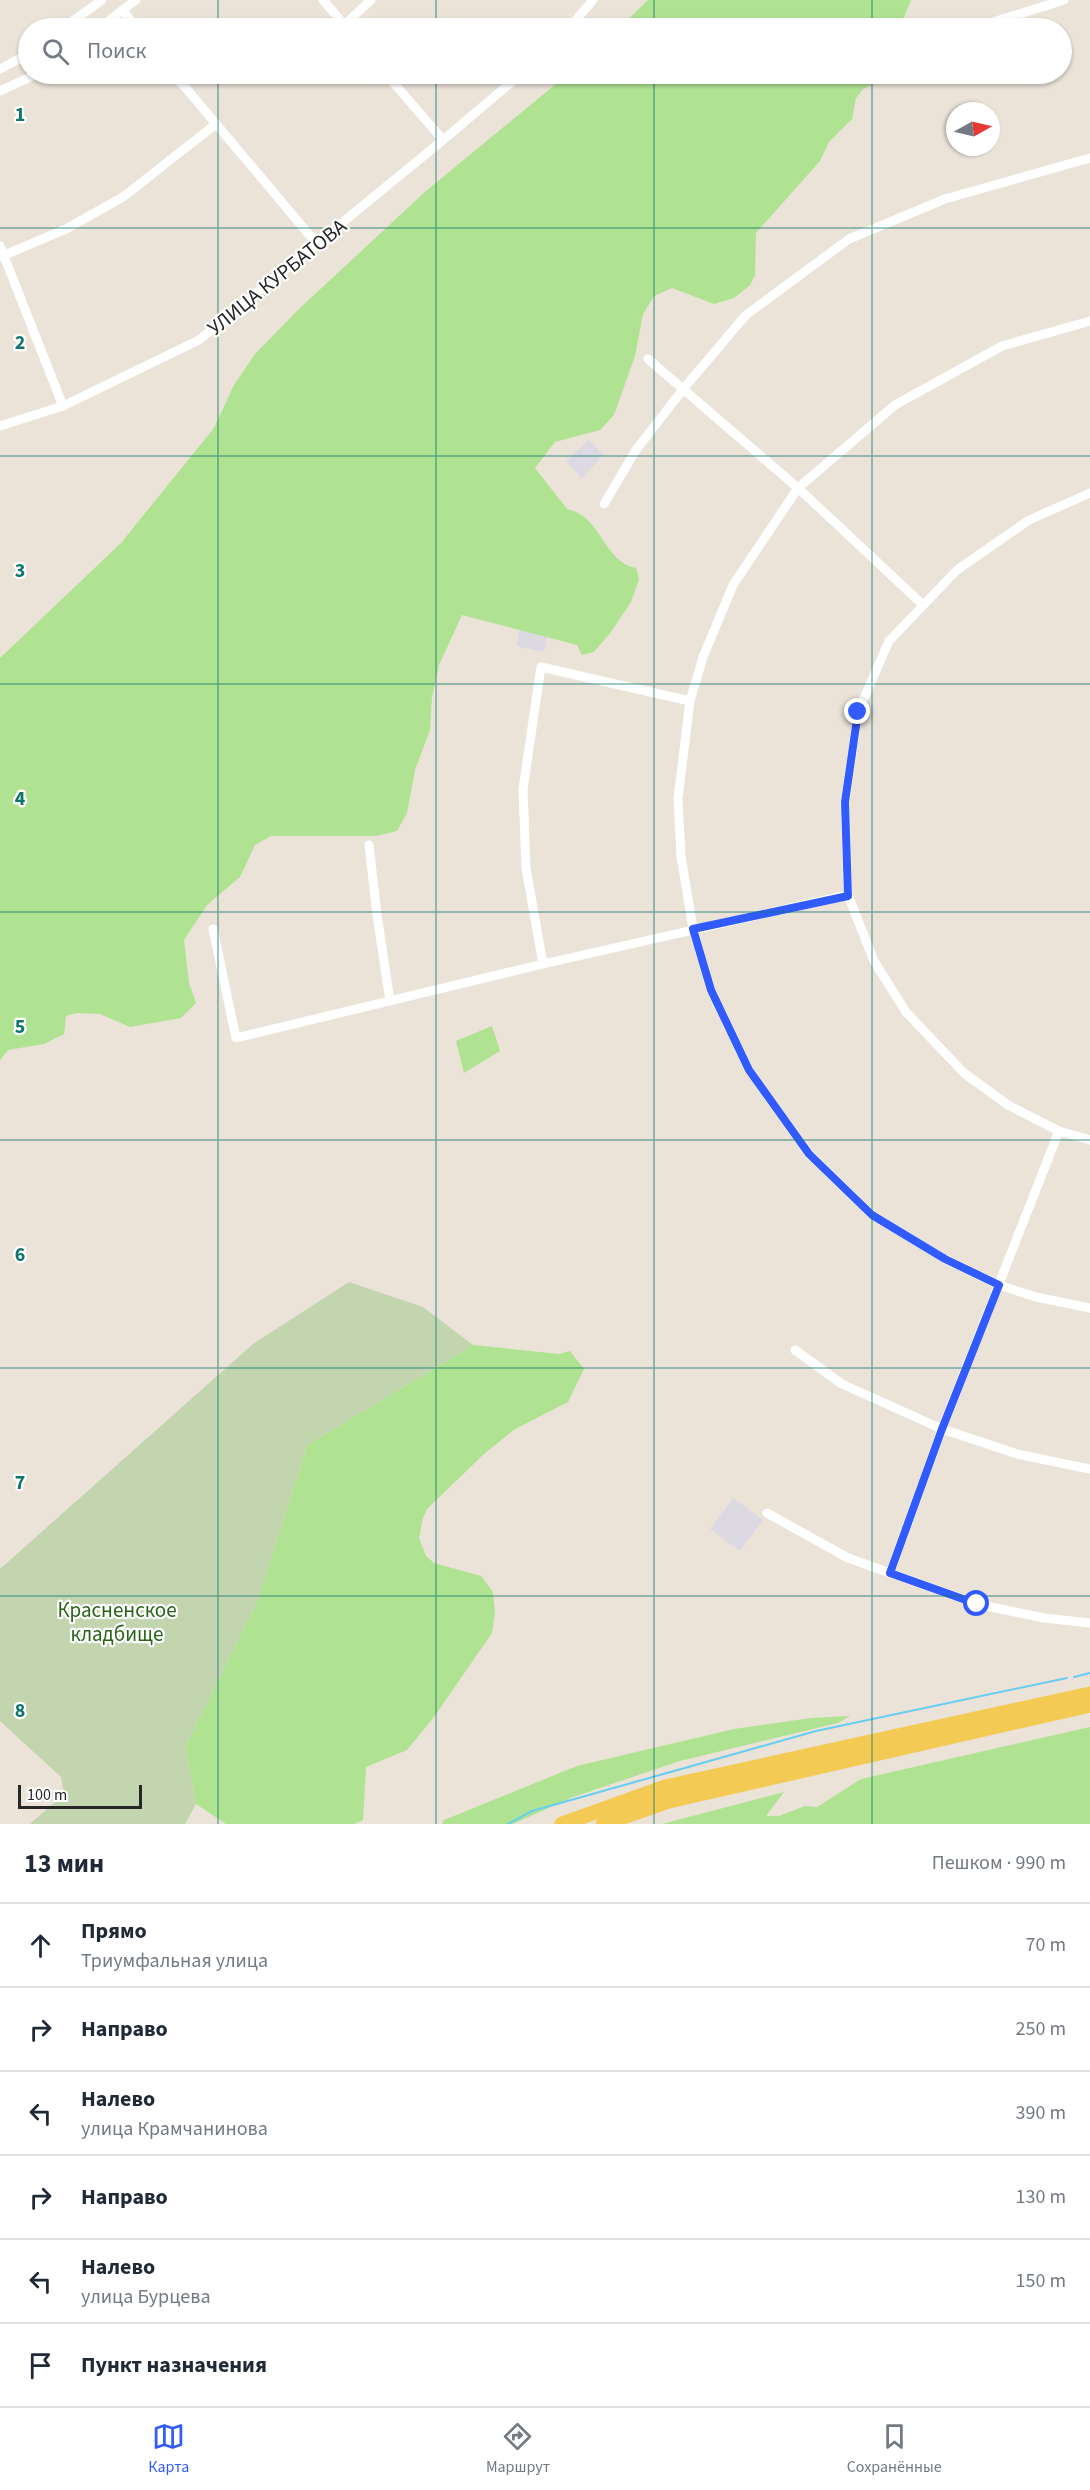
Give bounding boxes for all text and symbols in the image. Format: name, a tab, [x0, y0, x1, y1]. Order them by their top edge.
search box	[18, 18, 1072, 84]
icon: search	[39, 35, 72, 68]
text: Поиск	[87, 35, 146, 67]
text: 1	[15, 101, 25, 129]
north arrow	[946, 102, 1000, 156]
street label: УЛИЦА КУРБАТОВА	[201, 211, 353, 343]
text: 2	[15, 329, 25, 357]
text: 3	[15, 557, 25, 585]
route end	[844, 698, 870, 724]
text: 4	[15, 785, 26, 813]
text: 5	[15, 1013, 25, 1041]
text: 6	[15, 1241, 25, 1269]
text: 7	[15, 1469, 25, 1497]
route start	[963, 1590, 989, 1616]
park label: Красненское кладбище	[57, 1595, 177, 1649]
text: 8	[15, 1697, 25, 1725]
scale bar	[18, 1782, 142, 1810]
text: 100 m	[27, 1784, 67, 1806]
text: 13 мин	[24, 1845, 104, 1882]
text: Пешком · 990 m	[932, 1849, 1066, 1877]
text: Прямо	[81, 1915, 147, 1947]
icon: ahead	[24, 1929, 57, 1962]
text: 70 m	[1026, 1931, 1066, 1959]
text: Триумфальная улица	[81, 1947, 268, 1975]
icon: right	[24, 2013, 57, 2046]
text: Направо	[81, 2013, 168, 2045]
text: 250 m	[1016, 2015, 1066, 2043]
text: Налево	[81, 2083, 155, 2115]
icon: left	[24, 2097, 57, 2130]
text: 390 m	[1016, 2099, 1066, 2127]
text: улица Крамчанинова	[81, 2115, 268, 2143]
icon: right	[24, 2181, 57, 2214]
text: Направо	[81, 2181, 168, 2213]
text: 130 m	[1016, 2183, 1066, 2211]
text: Налево	[81, 2251, 155, 2283]
icon: left	[24, 2265, 57, 2298]
text: 150 m	[1016, 2267, 1066, 2295]
text: улица Бурцева	[81, 2283, 211, 2311]
icon: arrive	[24, 2349, 57, 2382]
text: Пункт назначения	[81, 2349, 267, 2381]
tab: Карта	[148, 2420, 189, 2478]
tab: Маршрут	[486, 2420, 550, 2478]
tab: Сохранённые	[847, 2420, 942, 2478]

